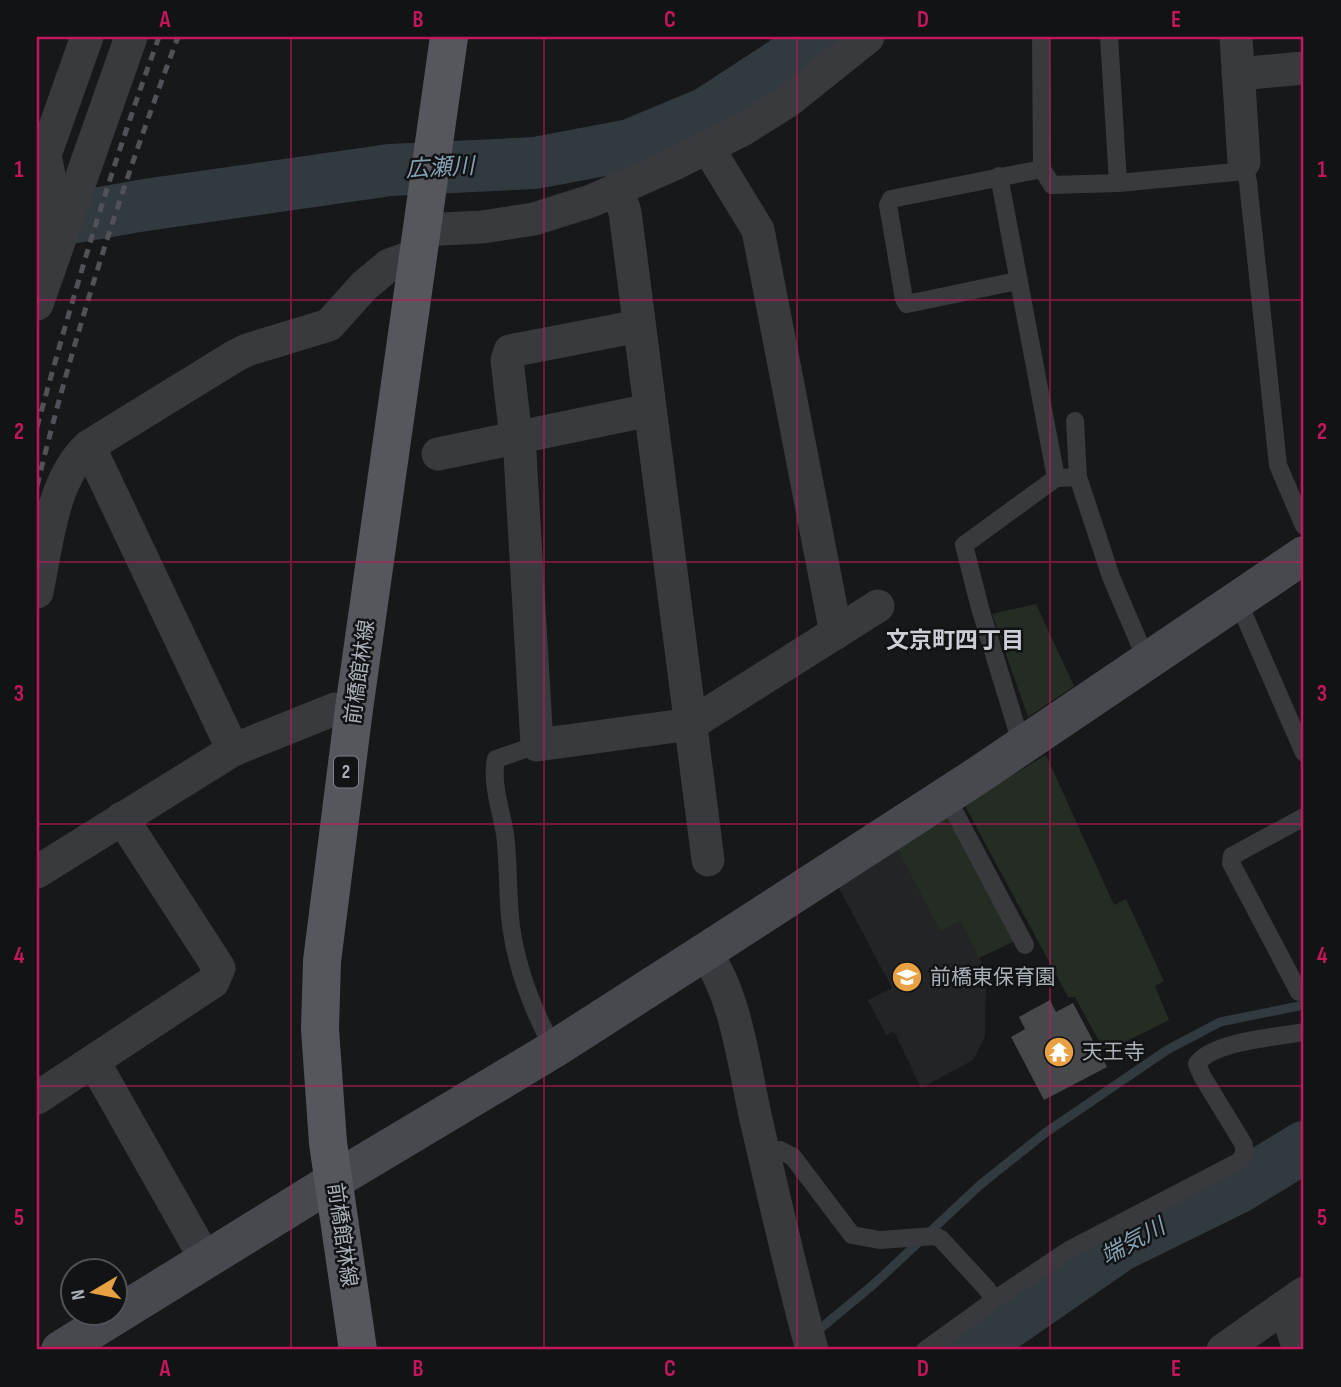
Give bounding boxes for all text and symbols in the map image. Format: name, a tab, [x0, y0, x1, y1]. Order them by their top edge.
text: A	[159, 6, 172, 34]
text: B	[413, 6, 424, 34]
text: C	[664, 6, 676, 34]
text: D	[917, 6, 929, 34]
text: E	[1171, 6, 1181, 34]
water label: 広瀬川	[405, 152, 478, 184]
text: 1	[14, 156, 24, 184]
text: 1	[1317, 156, 1327, 184]
text: 2	[14, 418, 24, 446]
text: 2	[1317, 418, 1327, 446]
street label: 前橋館林線	[340, 618, 380, 726]
district label: 文京町四丁目	[886, 627, 1024, 655]
text: 3	[14, 680, 24, 708]
text: 3	[1317, 680, 1327, 708]
road number: 2	[334, 757, 358, 788]
text: 4	[14, 942, 25, 970]
text: 4	[1317, 942, 1328, 970]
school or university icon: 前橋東保育園	[890, 960, 924, 994]
place label: 前橋東保育園	[930, 965, 1056, 990]
temple icon: 天王寺	[1042, 1035, 1076, 1069]
place label: 天王寺	[1082, 1040, 1145, 1065]
street label: 前橋館林線	[322, 1181, 362, 1289]
text: 5	[14, 1204, 24, 1232]
text: 5	[1317, 1204, 1327, 1232]
water label: 端気川	[1096, 1212, 1173, 1271]
north arrow	[60, 1258, 130, 1328]
text: N	[67, 1288, 91, 1302]
text: A	[159, 1355, 172, 1383]
text: B	[413, 1355, 424, 1383]
text: C	[664, 1355, 676, 1383]
text: D	[917, 1355, 929, 1383]
text: E	[1171, 1355, 1181, 1383]

